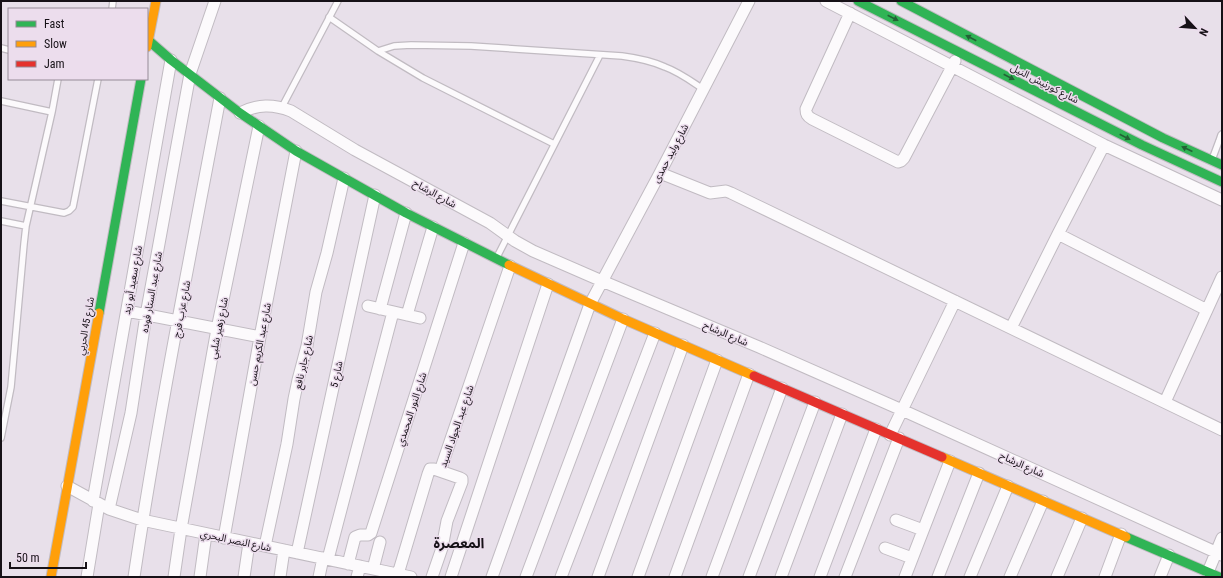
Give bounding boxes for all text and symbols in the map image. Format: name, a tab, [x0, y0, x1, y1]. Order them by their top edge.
legend	[8, 8, 148, 80]
north arrow	[1175, 8, 1215, 48]
one-way arrow	[888, 15, 899, 22]
text: Fast	[44, 17, 65, 31]
text: N	[1196, 26, 1211, 38]
one-way arrow	[966, 35, 977, 41]
text: Slow	[44, 37, 67, 51]
text: Jam	[44, 57, 65, 71]
street label: شارع كورنيش النيل	[1008, 62, 1081, 107]
one-way arrow	[1004, 74, 1015, 80]
street label: شارع وليد حمدى	[650, 122, 692, 185]
one-way arrow	[1119, 133, 1131, 140]
one-way arrow	[1180, 145, 1192, 151]
street label: شارع الرشاح	[410, 177, 458, 212]
street label: شارع سعيد أبو زيد	[121, 245, 146, 316]
street label: شارع عبد الستار فوده	[139, 251, 166, 334]
street label: شارع عزب فرج	[171, 280, 194, 339]
street label: شارع 45 الحربي	[75, 296, 98, 357]
street label: شارع زهير شلبي	[207, 296, 232, 360]
street label: شارع عبد الكريم حسن	[246, 302, 275, 387]
street label: شارع الرشاح	[701, 319, 750, 350]
street label: شارع جابر نافع	[292, 334, 317, 391]
street label: شارع 5	[328, 360, 347, 389]
street label: شارع النور المحمدي	[394, 371, 431, 448]
street label: شارع عبد الجواد السيد	[437, 384, 478, 469]
street label: شارع الرشاح	[997, 450, 1046, 481]
street label: شارع النصر البحري	[199, 528, 273, 556]
district label: المعصرة	[434, 535, 485, 552]
scale bar	[10, 544, 86, 570]
text: 50 m	[16, 551, 40, 565]

